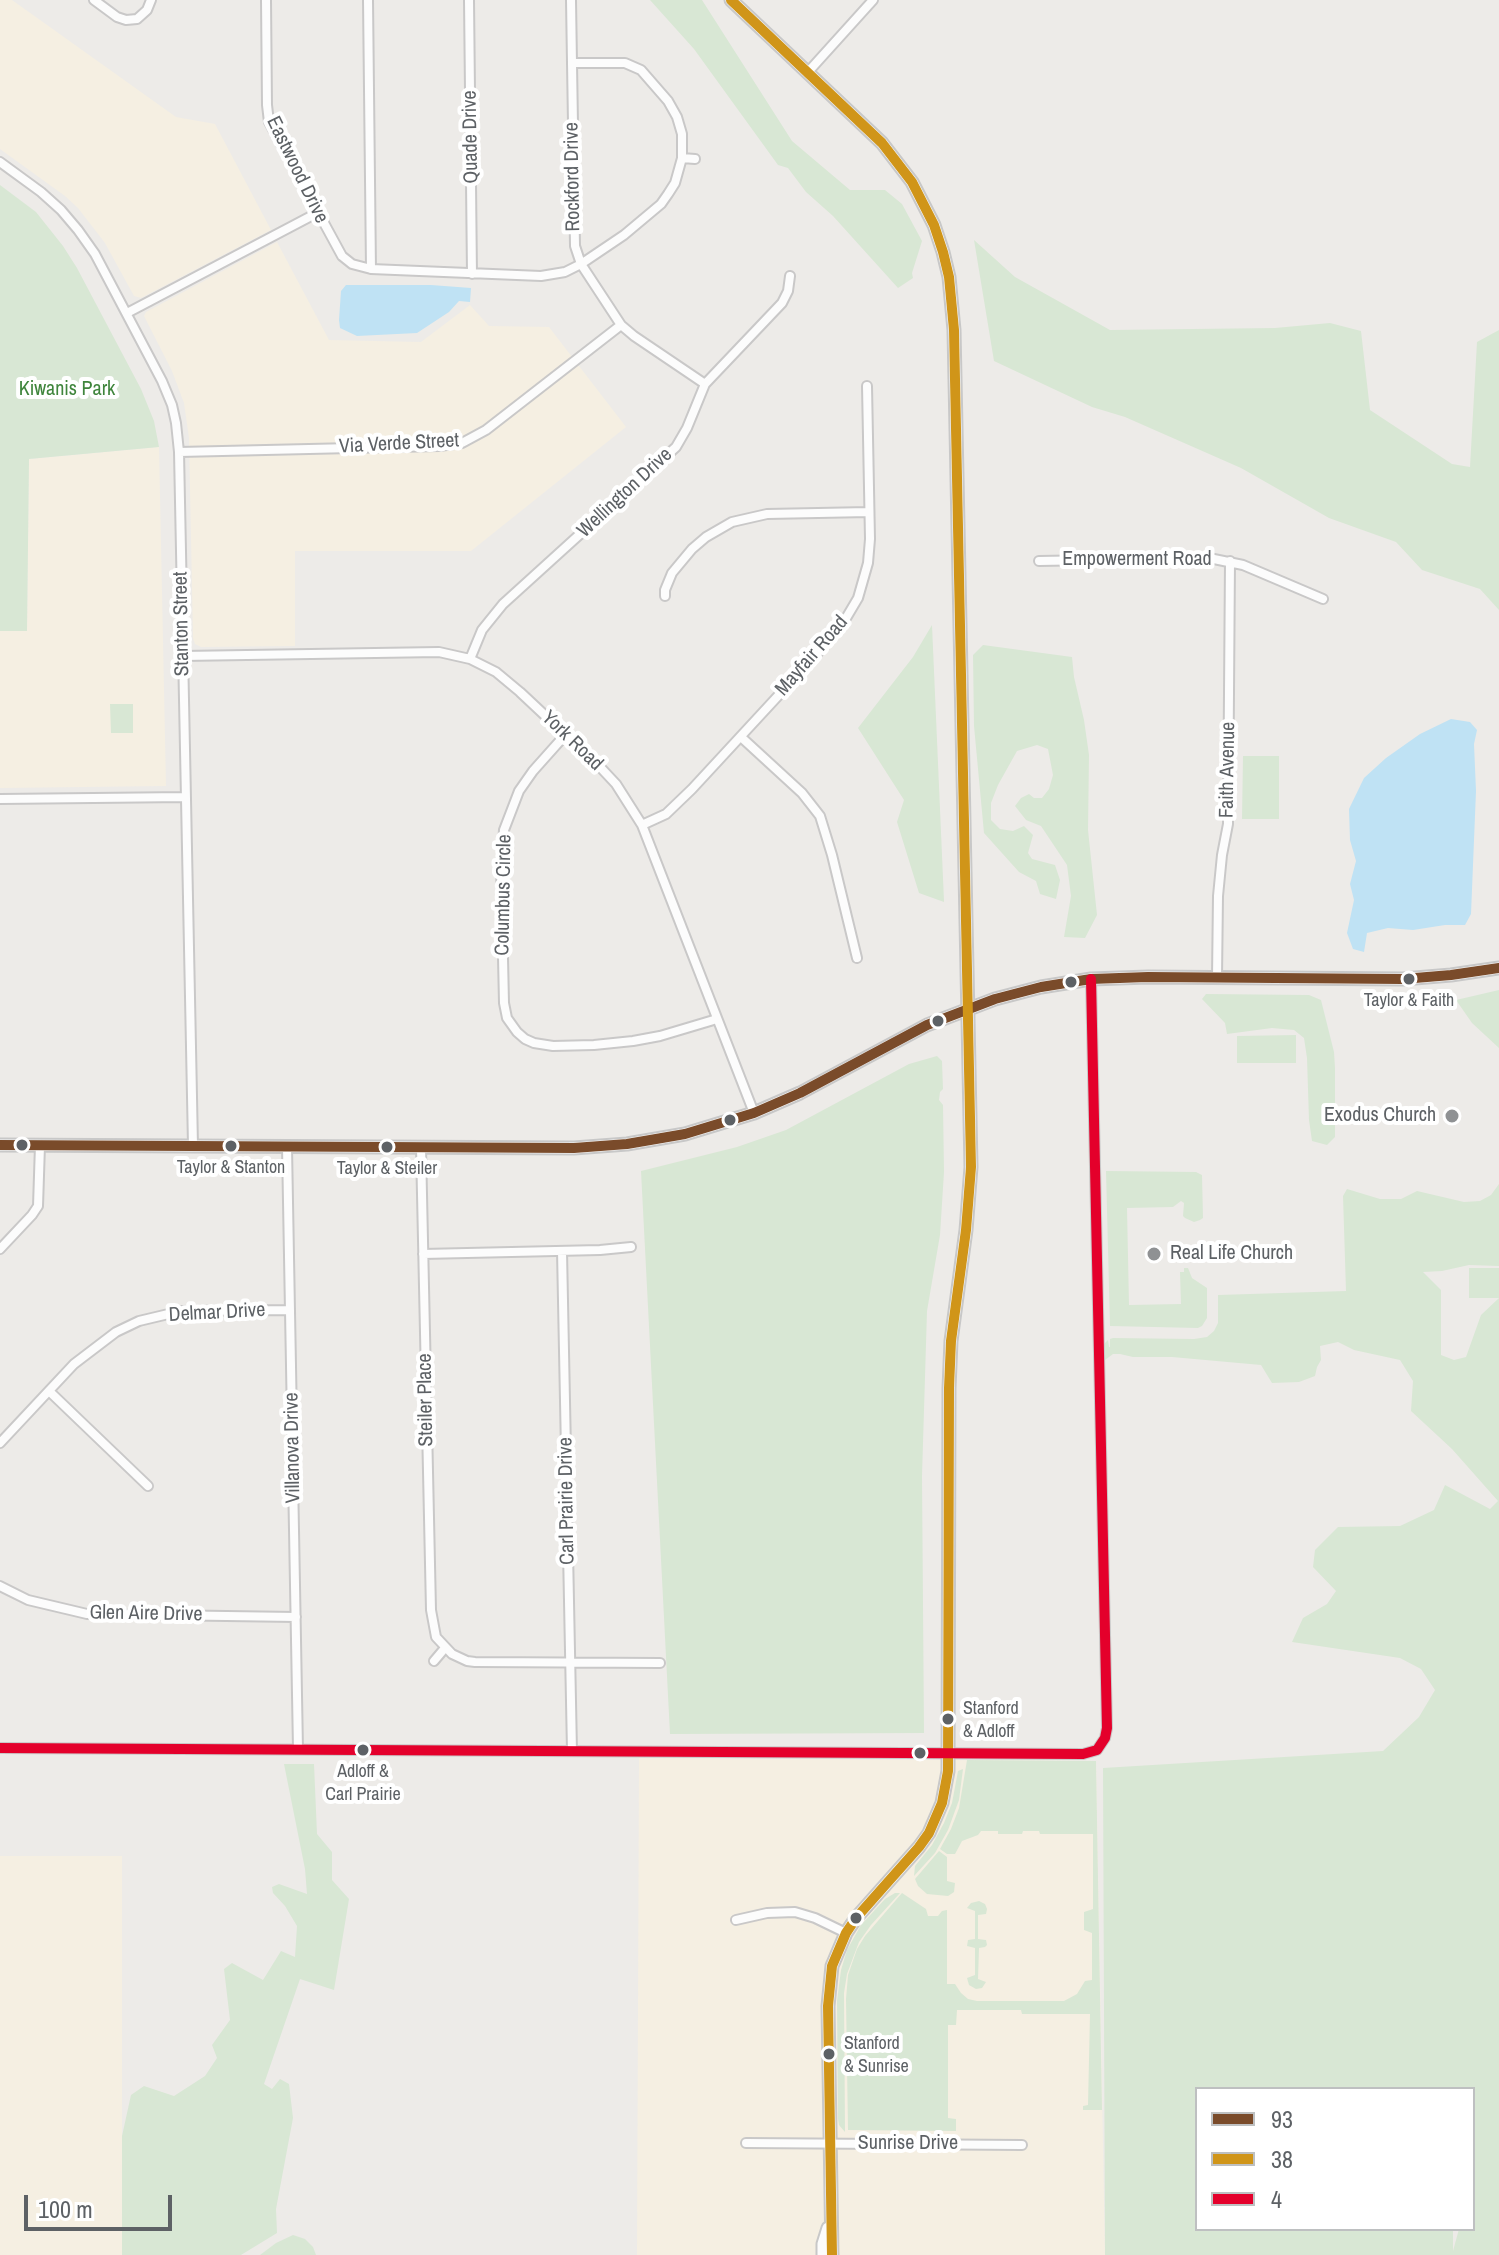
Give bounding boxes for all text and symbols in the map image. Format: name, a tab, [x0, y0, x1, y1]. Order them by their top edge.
street label: Quade Drive	[458, 90, 484, 184]
street label: Eastwood Drive	[261, 113, 333, 227]
street label: Rockford Drive	[560, 122, 586, 232]
park label: Kiwanis Park	[19, 378, 115, 402]
street label: Via Verde Street	[338, 429, 460, 459]
street label: Wellington Drive	[573, 443, 677, 543]
street label: Empowerment Road	[1062, 548, 1212, 572]
street label: Stanton Street	[169, 571, 195, 677]
street label: Mayfair Road	[771, 611, 853, 701]
street label: York Road	[536, 706, 608, 776]
street label: Faith Avenue	[1215, 722, 1241, 818]
street label: Columbus Circle	[491, 834, 517, 956]
marker: Taylor & Faith	[1401, 971, 1417, 987]
unlabelled marker	[1063, 974, 1079, 990]
place label: Taylor & Faith	[1364, 990, 1454, 1012]
unlabelled marker	[930, 1013, 946, 1029]
place label: Exodus Church	[1324, 1104, 1436, 1128]
marker: Exodus Church	[1443, 1107, 1461, 1125]
unlabelled marker	[722, 1112, 738, 1128]
unlabelled marker	[14, 1137, 30, 1153]
marker: Taylor & Stanton	[223, 1138, 239, 1154]
marker: Taylor & Steiler	[379, 1139, 395, 1155]
place label: Taylor & Stanton	[177, 1157, 285, 1179]
place label: Taylor & Steiler	[337, 1158, 437, 1180]
place label: Real Life Church	[1170, 1242, 1293, 1266]
marker: Real Life Church	[1145, 1245, 1163, 1263]
street label: Delmar Drive	[168, 1298, 266, 1328]
street label: Steiler Place	[413, 1353, 439, 1447]
street label: Villanova Drive	[280, 1392, 306, 1504]
street label: Carl Prairie Drive	[554, 1437, 580, 1565]
street label: Glen Aire Drive	[89, 1601, 203, 1627]
place label: Stanford & Adloff	[963, 1698, 1019, 1740]
marker: Stanford & Adloff	[940, 1711, 956, 1727]
marker: Adloff & Carl Prairie	[355, 1742, 371, 1758]
unlabelled marker	[912, 1745, 928, 1761]
place label: Adloff & Carl Prairie	[325, 1761, 401, 1804]
unlabelled marker	[848, 1910, 864, 1926]
place label: Stanford & Sunrise	[844, 2033, 909, 2076]
marker: Stanford & Sunrise	[821, 2046, 837, 2062]
legend	[1195, 2087, 1475, 2231]
text: 93	[1271, 2103, 1293, 2135]
street label: Sunrise Drive	[858, 2132, 958, 2156]
text: 38	[1271, 2143, 1293, 2175]
scale bar	[28, 2179, 176, 2229]
text: 4	[1271, 2183, 1282, 2215]
text: 100 m	[38, 2193, 93, 2225]

